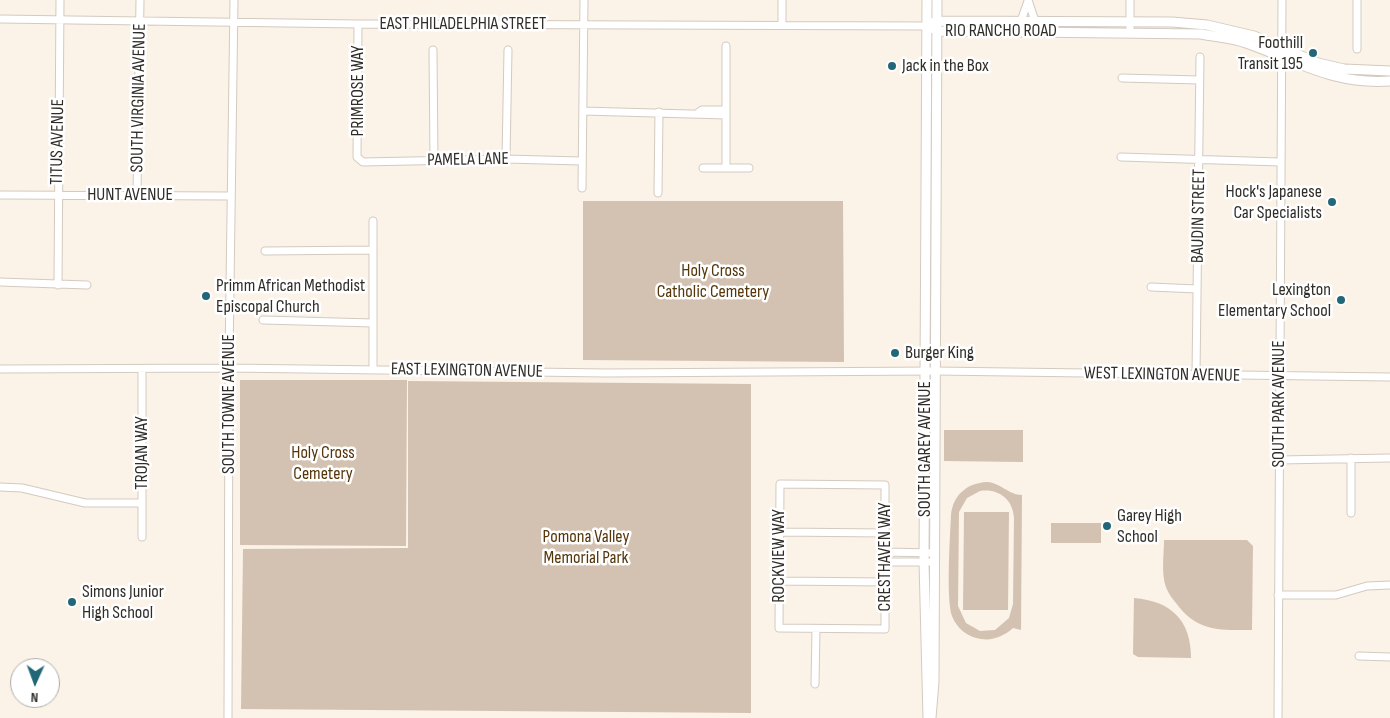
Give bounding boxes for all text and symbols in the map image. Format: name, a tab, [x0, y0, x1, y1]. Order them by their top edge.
street label: EAST PHILADELPHIA STREET	[380, 13, 546, 35]
street label: RIO RANCHO ROAD	[945, 20, 1057, 42]
street label: SOUTH VIRGINIA AVENUE	[127, 23, 151, 173]
place label: Foothill Transit 195	[1238, 32, 1303, 74]
street label: PRIMROSE WAY	[347, 46, 369, 136]
marker: Foothill Transit 195	[1307, 47, 1319, 59]
place label: Jack in the Box	[902, 55, 989, 77]
marker: Jack in the Box	[886, 60, 898, 72]
street label: TITUS AVENUE	[46, 99, 70, 185]
street label: PAMELA LANE	[427, 148, 509, 172]
street label: BAUDIN STREET	[1187, 169, 1211, 263]
place label: Hock's Japanese Car Specialists	[1226, 181, 1322, 223]
street label: HUNT AVENUE	[87, 184, 173, 206]
marker: Hock's Japanese Car Specialists	[1326, 196, 1338, 208]
park label: Holy Cross Catholic Cemetery	[657, 260, 769, 302]
place label: Primm African Methodist Episcopal Church	[216, 275, 365, 318]
place label: Lexington Elementary School	[1218, 279, 1331, 322]
marker: Primm African Methodist Episcopal Church	[200, 290, 212, 302]
marker: Lexington Elementary School	[1335, 294, 1347, 306]
street label: SOUTH TOWNE AVENUE	[218, 334, 240, 474]
street label: SOUTH PARK AVENUE	[1268, 340, 1290, 468]
place label: Burger King	[905, 342, 974, 364]
marker: Burger King	[889, 347, 901, 359]
street label: EAST LEXINGTON AVENUE	[391, 359, 543, 383]
street label: WEST LEXINGTON AVENUE	[1084, 363, 1240, 387]
street label: SOUTH GAREY AVENUE	[914, 381, 936, 517]
street label: TROJAN WAY	[131, 416, 153, 490]
park label: Holy Cross Cemetery	[291, 442, 355, 484]
street label: CRESTHAVEN WAY	[874, 503, 896, 611]
place label: Garey High School	[1117, 505, 1182, 548]
street label: ROCKVIEW WAY	[768, 509, 790, 603]
marker: Garey High School	[1101, 520, 1113, 532]
park label: Pomona Valley Memorial Park	[543, 526, 629, 568]
place label: Simons Junior High School	[82, 581, 164, 624]
marker: Simons Junior High School	[66, 596, 78, 608]
north arrow	[10, 658, 60, 708]
text: N	[30, 689, 39, 706]

